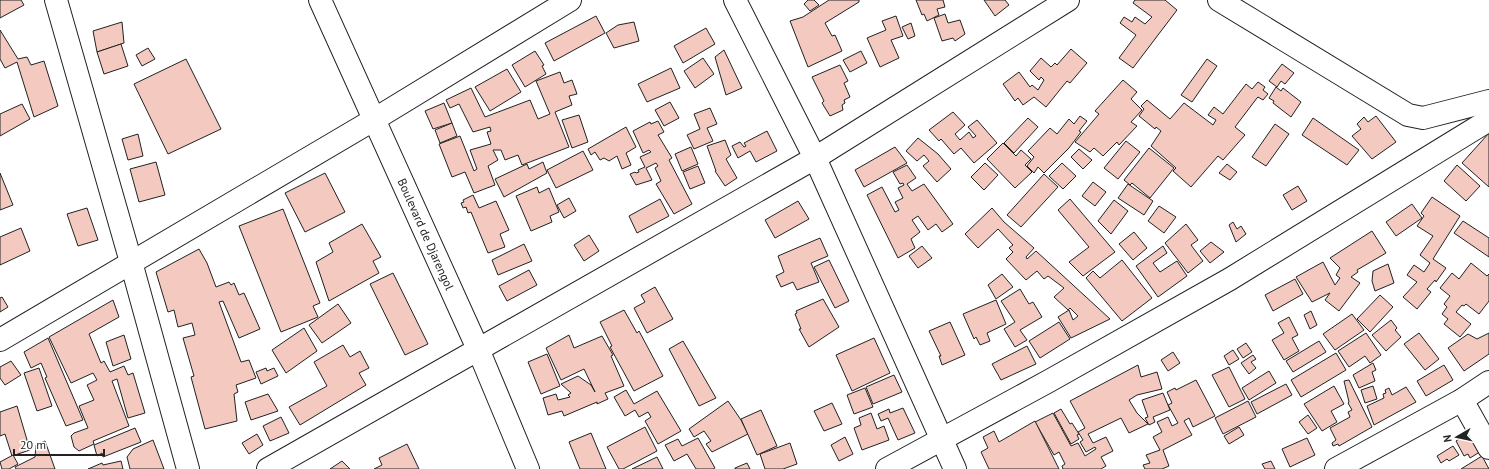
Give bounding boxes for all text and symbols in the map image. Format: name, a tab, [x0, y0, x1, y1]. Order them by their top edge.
street label: Boulevard de Djarengol	[395, 176, 458, 293]
north arrow	[1437, 417, 1477, 457]
scale bar	[14, 431, 104, 457]
text: N	[1440, 434, 1455, 443]
text: 20 m	[20, 437, 46, 452]

